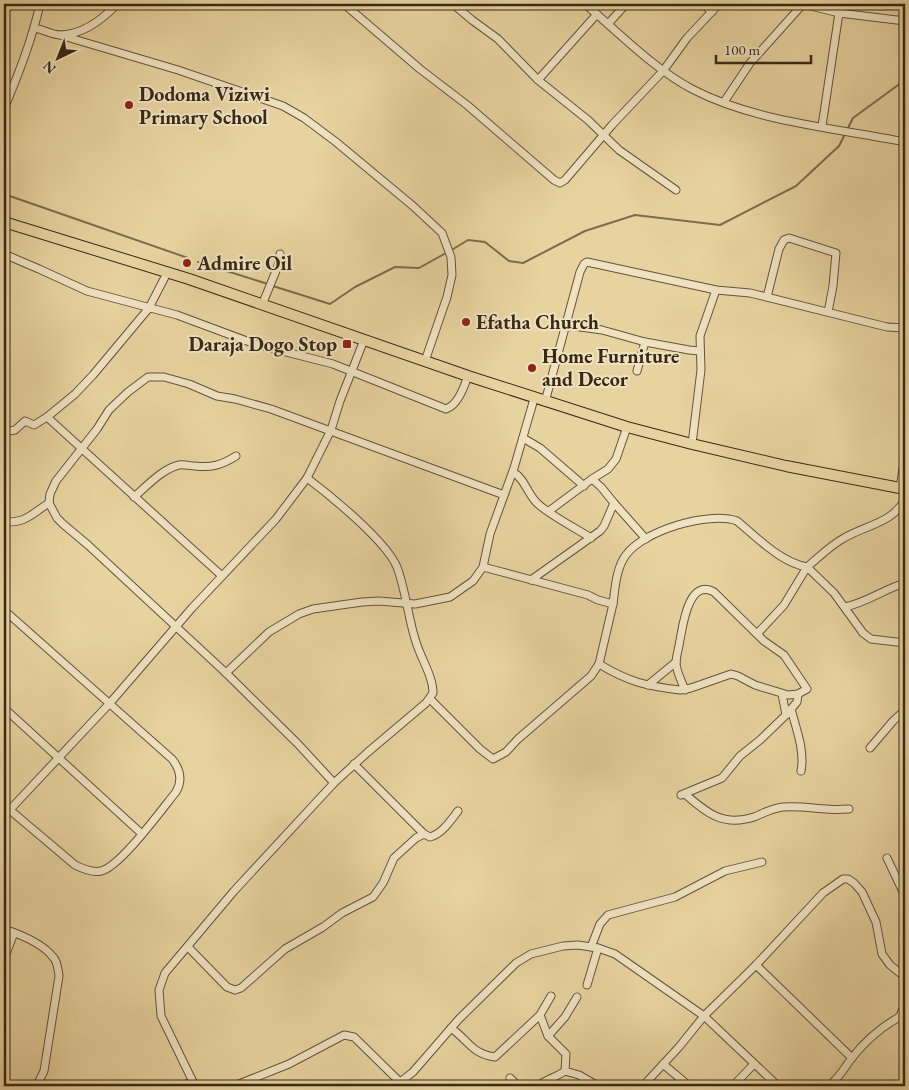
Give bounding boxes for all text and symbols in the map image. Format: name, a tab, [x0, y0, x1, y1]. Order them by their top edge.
north arrow	[32, 32, 82, 82]
scale bar	[716, 32, 812, 64]
text: 100 m	[724, 40, 761, 59]
text: N	[38, 57, 59, 78]
place label: Dodoma Viziwi Primary School	[139, 81, 270, 130]
marker: Dodoma Viziwi Primary School	[123, 99, 135, 111]
place label: Admire Oil	[196, 250, 292, 276]
marker: Admire Oil	[181, 257, 193, 269]
place label: Efatha Church	[476, 309, 599, 335]
marker: Efatha Church	[460, 316, 472, 328]
place label: Daraja Dogo Stop	[189, 331, 337, 357]
marker: Daraja Dogo Stop	[341, 338, 353, 350]
place label: Home Furniture and Decor	[542, 343, 679, 392]
marker: Home Furniture and Decor	[526, 362, 538, 374]

